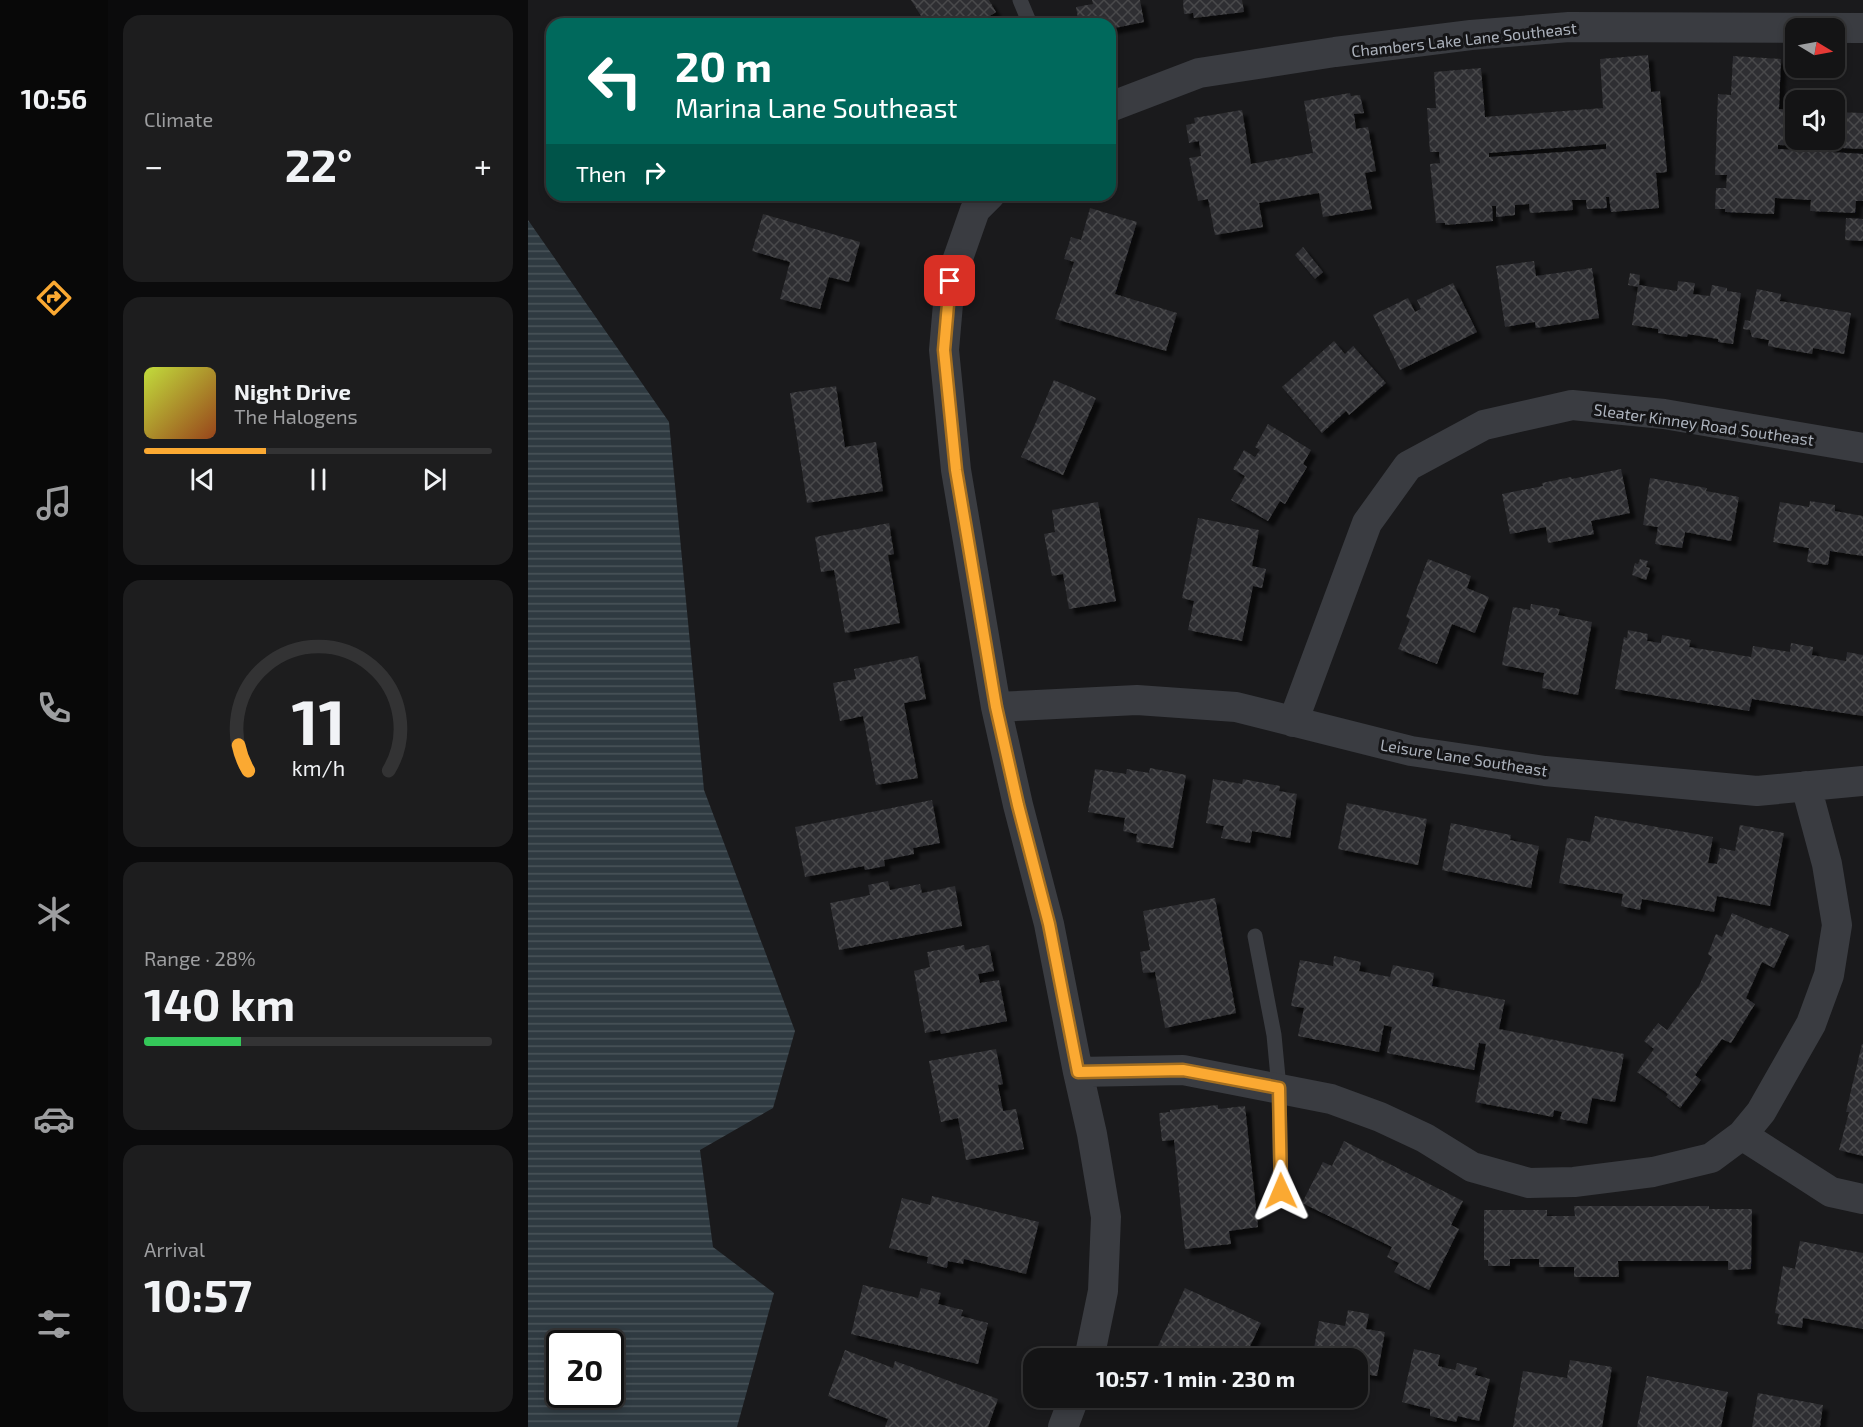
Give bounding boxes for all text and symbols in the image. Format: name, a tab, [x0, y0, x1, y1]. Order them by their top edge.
street label: Chambers Lake Lane Southeast	[1350, 18, 1578, 60]
north arrow	[1785, 18, 1845, 78]
map controls	[1785, 18, 1845, 150]
text: 20 m	[675, 40, 772, 90]
icon: left	[576, 42, 654, 120]
text: 10:56	[21, 82, 87, 114]
button: sound	[1785, 90, 1845, 150]
text: Marina Lane Southeast	[675, 91, 958, 123]
text: Climate	[144, 107, 213, 131]
text: 22°	[285, 137, 352, 191]
text: −	[144, 145, 163, 185]
text: +	[474, 145, 492, 185]
icon: right	[638, 156, 671, 189]
text: Then	[576, 160, 626, 186]
pin	[924, 255, 975, 306]
icon: arrive	[933, 264, 966, 297]
icon: directions	[33, 277, 75, 319]
text: Night Drive	[234, 378, 351, 404]
street label: Sleater Kinney Road Southeast	[1593, 399, 1815, 449]
text: The Halogens	[234, 404, 358, 428]
icon: previous	[186, 463, 219, 496]
icon: pause	[302, 463, 335, 496]
icon: next	[418, 463, 451, 496]
icon: music	[33, 482, 75, 524]
text: 11	[291, 683, 345, 758]
icon: phone	[33, 687, 75, 729]
street label: Leisure Lane Southeast	[1379, 734, 1549, 780]
text: km/h	[291, 755, 345, 780]
icon: climate	[33, 893, 75, 935]
text: Range · 28%	[144, 946, 256, 970]
text: 140 km	[144, 976, 295, 1030]
icon: car	[33, 1098, 75, 1140]
position arrow	[1249, 1159, 1313, 1223]
text: Arrival	[144, 1237, 205, 1261]
text: 10:57	[144, 1267, 252, 1321]
icon: filters	[33, 1303, 75, 1345]
speed limit sign: 20	[546, 1330, 624, 1408]
text: 10:57 · 1 min · 230 m	[1096, 1365, 1295, 1391]

